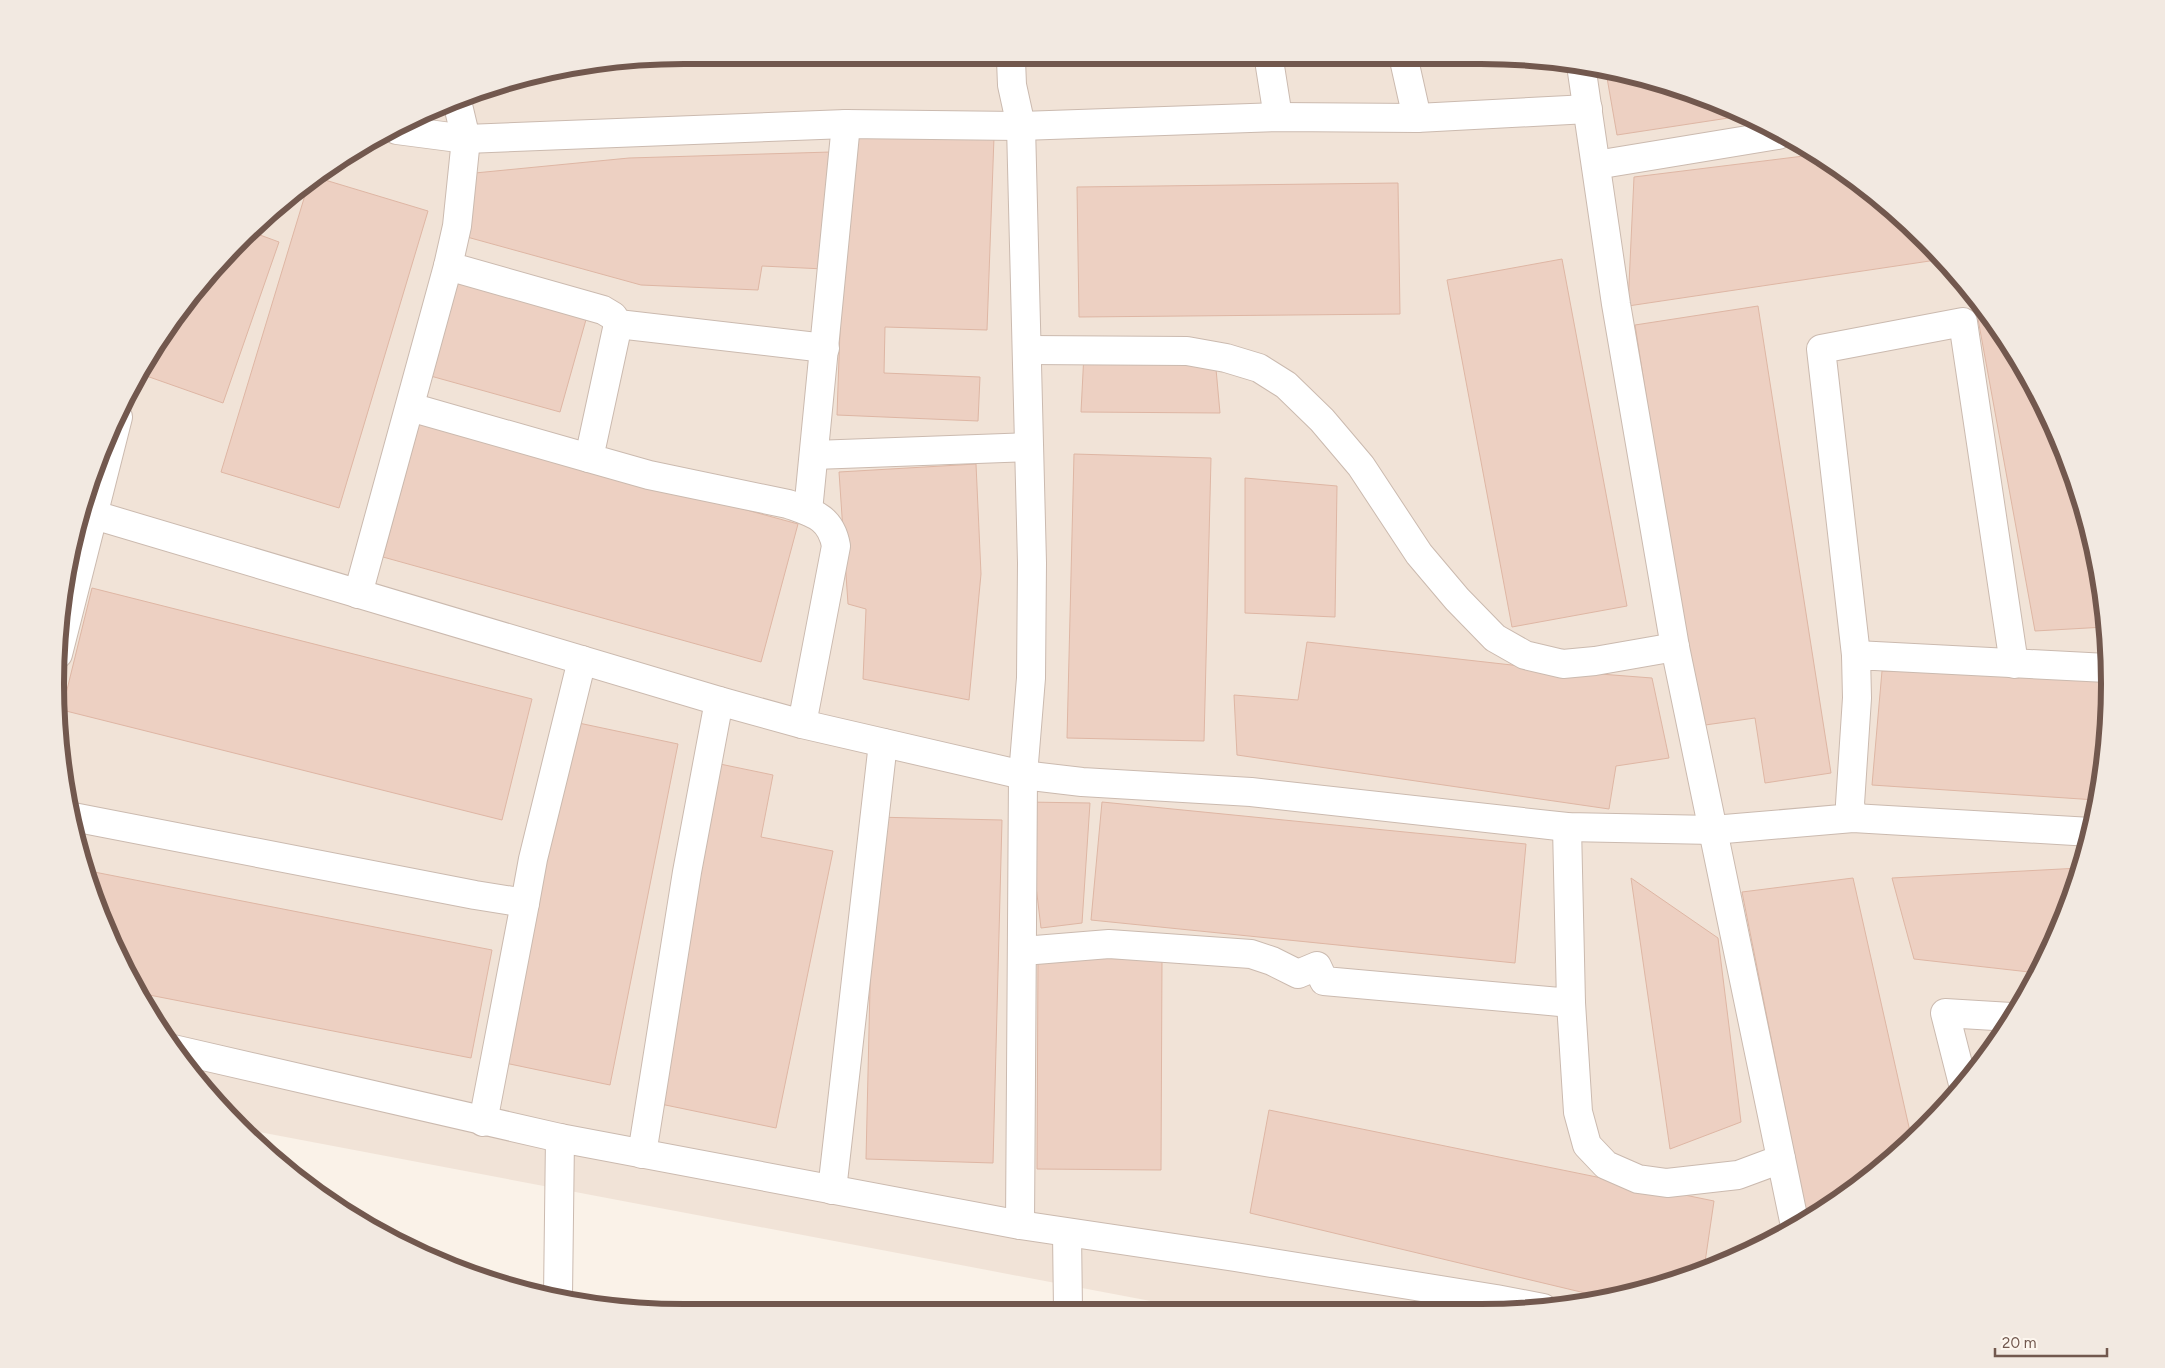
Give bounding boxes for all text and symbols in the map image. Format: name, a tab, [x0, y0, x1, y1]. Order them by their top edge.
scale bar	[1995, 1326, 2108, 1358]
text: 20 m	[2002, 1334, 2036, 1352]

